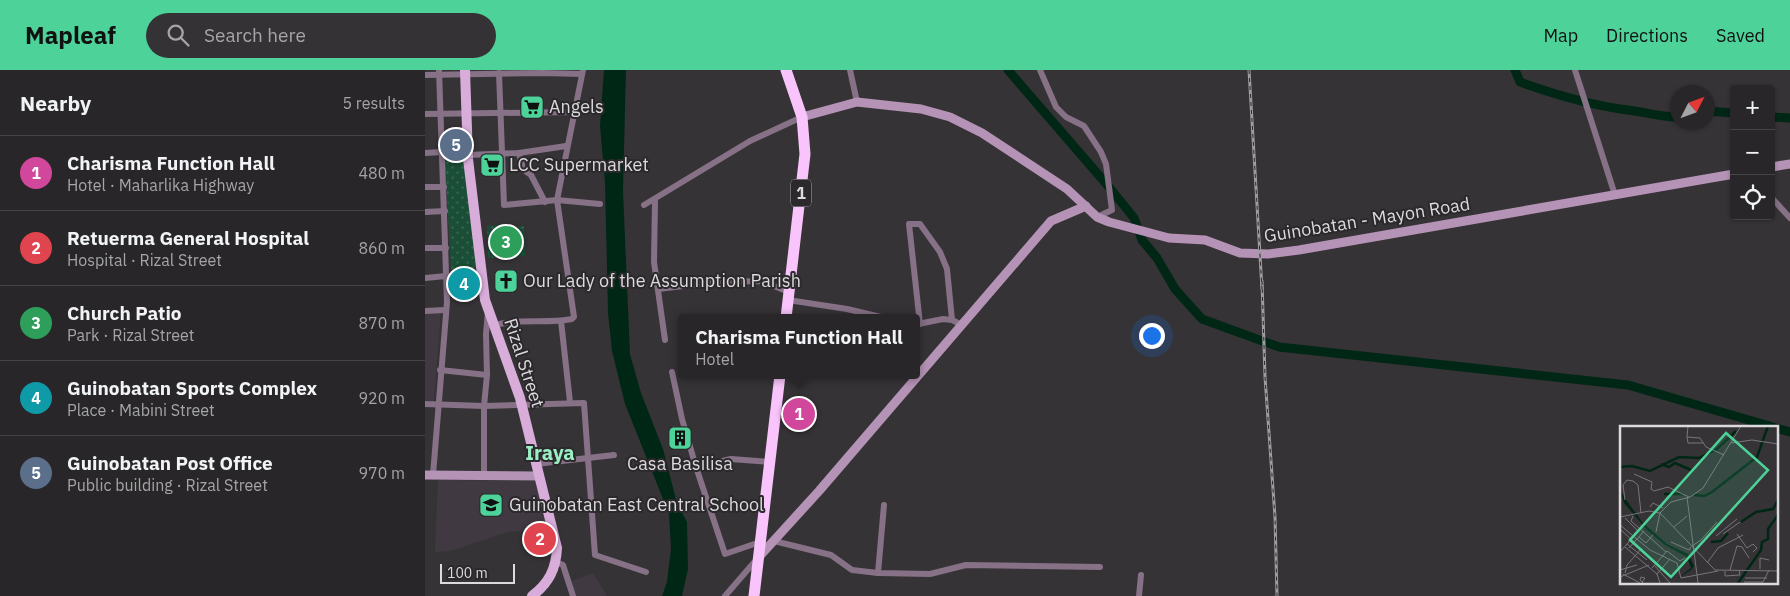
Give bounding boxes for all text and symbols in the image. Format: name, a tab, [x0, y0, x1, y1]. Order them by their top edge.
search box	[146, 13, 496, 58]
text: Mapleaf	[25, 19, 116, 51]
icon: search	[164, 21, 192, 49]
text: Search here	[204, 23, 306, 47]
text: Map	[1543, 24, 1578, 47]
text: Directions	[1606, 24, 1688, 47]
text: Saved	[1716, 24, 1765, 47]
north arrow	[1670, 85, 1715, 130]
map controls	[1730, 85, 1775, 220]
button: +	[1730, 85, 1775, 130]
text: Nearby	[20, 89, 91, 117]
text: 5 results	[342, 93, 405, 113]
supermarket icon: Angels	[519, 94, 545, 120]
place label: Angels	[549, 95, 604, 118]
pin: 5	[440, 126, 472, 164]
button: −	[1730, 130, 1775, 175]
text: Charisma Function Hall	[67, 151, 275, 175]
supermarket icon: LCC Supermarket	[479, 152, 505, 178]
place label: LCC Supermarket	[509, 153, 649, 176]
text: 1	[31, 163, 41, 183]
text: 480 m	[358, 163, 405, 183]
text: Hotel · Maharlika Highway	[67, 175, 254, 195]
button: locate	[1730, 175, 1775, 220]
road number: 1	[791, 180, 811, 206]
street label: Guinobatan - Mayon Road	[1262, 192, 1472, 247]
pin: 3	[490, 223, 522, 261]
text: Retuerma General Hospital	[67, 226, 309, 250]
text: 2	[31, 238, 41, 258]
text: 860 m	[358, 238, 405, 258]
text: Hospital · Rizal Street	[67, 250, 222, 270]
pin: 4	[448, 265, 480, 303]
church icon: Our Lady of the Assumption Parish	[493, 268, 519, 294]
place label: Our Lady of the Assumption Parish	[523, 269, 801, 292]
text: Church Patio	[67, 301, 182, 325]
text: 3	[31, 313, 41, 333]
text: 870 m	[358, 313, 405, 333]
popup	[678, 314, 920, 379]
street label: Rizal Street	[499, 315, 550, 410]
your location	[1139, 323, 1165, 349]
text: Park · Rizal Street	[67, 325, 194, 345]
text: Charisma Function Hall	[695, 325, 903, 349]
text: Hotel	[695, 349, 734, 369]
text: Guinobatan Sports Complex	[67, 376, 317, 400]
text: 4	[31, 388, 41, 408]
text: 920 m	[358, 388, 405, 408]
pin: 1	[783, 395, 815, 433]
text: Place · Mabini Street	[67, 400, 215, 420]
building icon: Casa Basilisa	[667, 425, 693, 451]
inset map	[1620, 426, 1777, 584]
district label: Iraya	[525, 439, 575, 466]
text: Guinobatan Post Office	[67, 451, 273, 475]
place label: Casa Basilisa	[627, 452, 733, 475]
text: 5	[31, 463, 41, 483]
text: 970 m	[358, 463, 405, 483]
text: Public building · Rizal Street	[67, 475, 268, 495]
school or university icon: Guinobatan East Central School	[478, 492, 504, 518]
place label: Guinobatan East Central School	[509, 493, 764, 516]
pin: 2	[524, 520, 556, 558]
scale bar	[440, 561, 515, 584]
text: 100 m	[447, 564, 488, 582]

